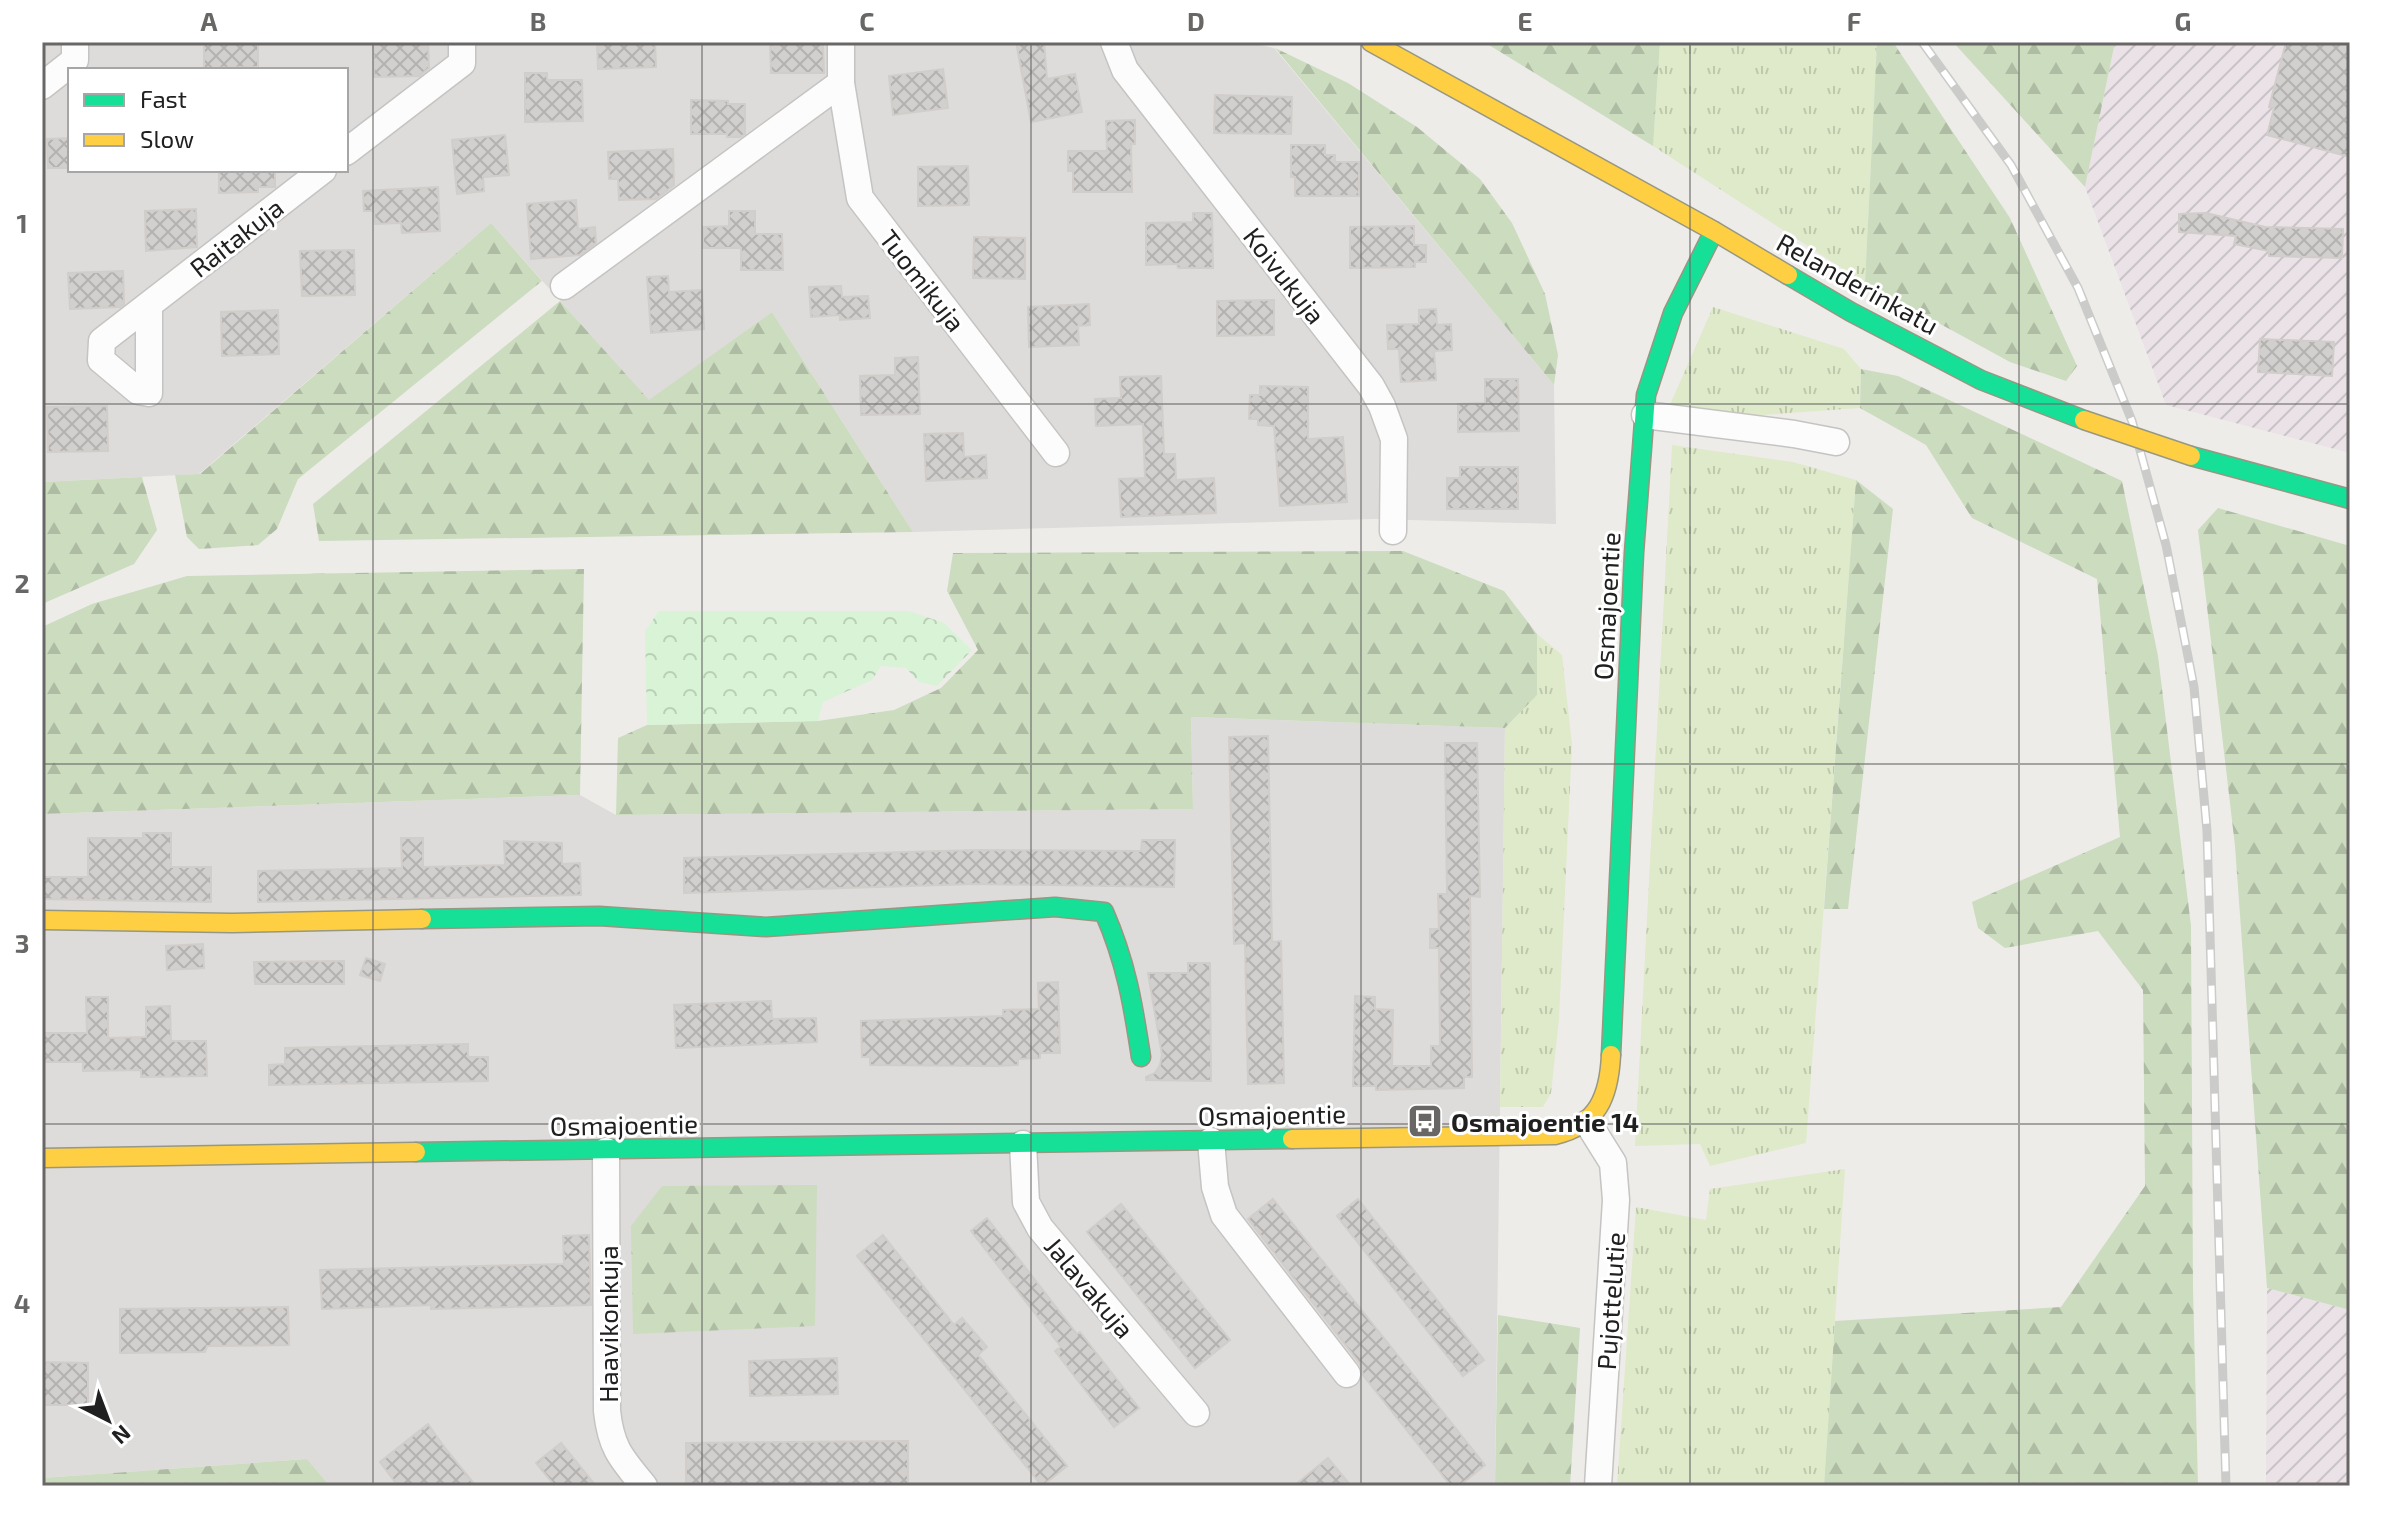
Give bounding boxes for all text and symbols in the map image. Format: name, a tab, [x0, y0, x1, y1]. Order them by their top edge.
text: A	[201, 5, 218, 36]
text: B	[530, 5, 546, 36]
text: C	[859, 5, 875, 36]
text: D	[1187, 5, 1205, 36]
text: E	[1517, 5, 1533, 36]
text: F	[1847, 5, 1861, 36]
text: G	[2175, 5, 2191, 36]
legend	[68, 68, 348, 172]
text: Fast	[140, 84, 187, 113]
text: Slow	[140, 124, 194, 153]
street label: Raitakuja	[183, 191, 289, 283]
text: 1	[16, 207, 28, 238]
street label: Koivukuja	[1238, 221, 1332, 329]
street label: Tuomikuja	[874, 223, 972, 337]
street label: Relanderinkatu	[1772, 226, 1944, 340]
street label: Osmajoentie	[1587, 531, 1625, 681]
text: 2	[14, 567, 30, 598]
text: 3	[15, 927, 29, 958]
street label: Osmajoentie	[1198, 1097, 1346, 1131]
bus stop icon: Osmajoentie 14	[1406, 1102, 1444, 1140]
place label: Osmajoentie 14	[1451, 1106, 1639, 1137]
street label: Osmajoentie	[550, 1107, 698, 1141]
street label: Jalavakuja	[1039, 1230, 1141, 1344]
street label: Pujottelutie	[1590, 1231, 1630, 1371]
street label: Haavikonkuja	[592, 1245, 623, 1403]
text: 4	[14, 1287, 30, 1318]
north arrow	[68, 1380, 148, 1460]
text: N	[107, 1421, 137, 1451]

